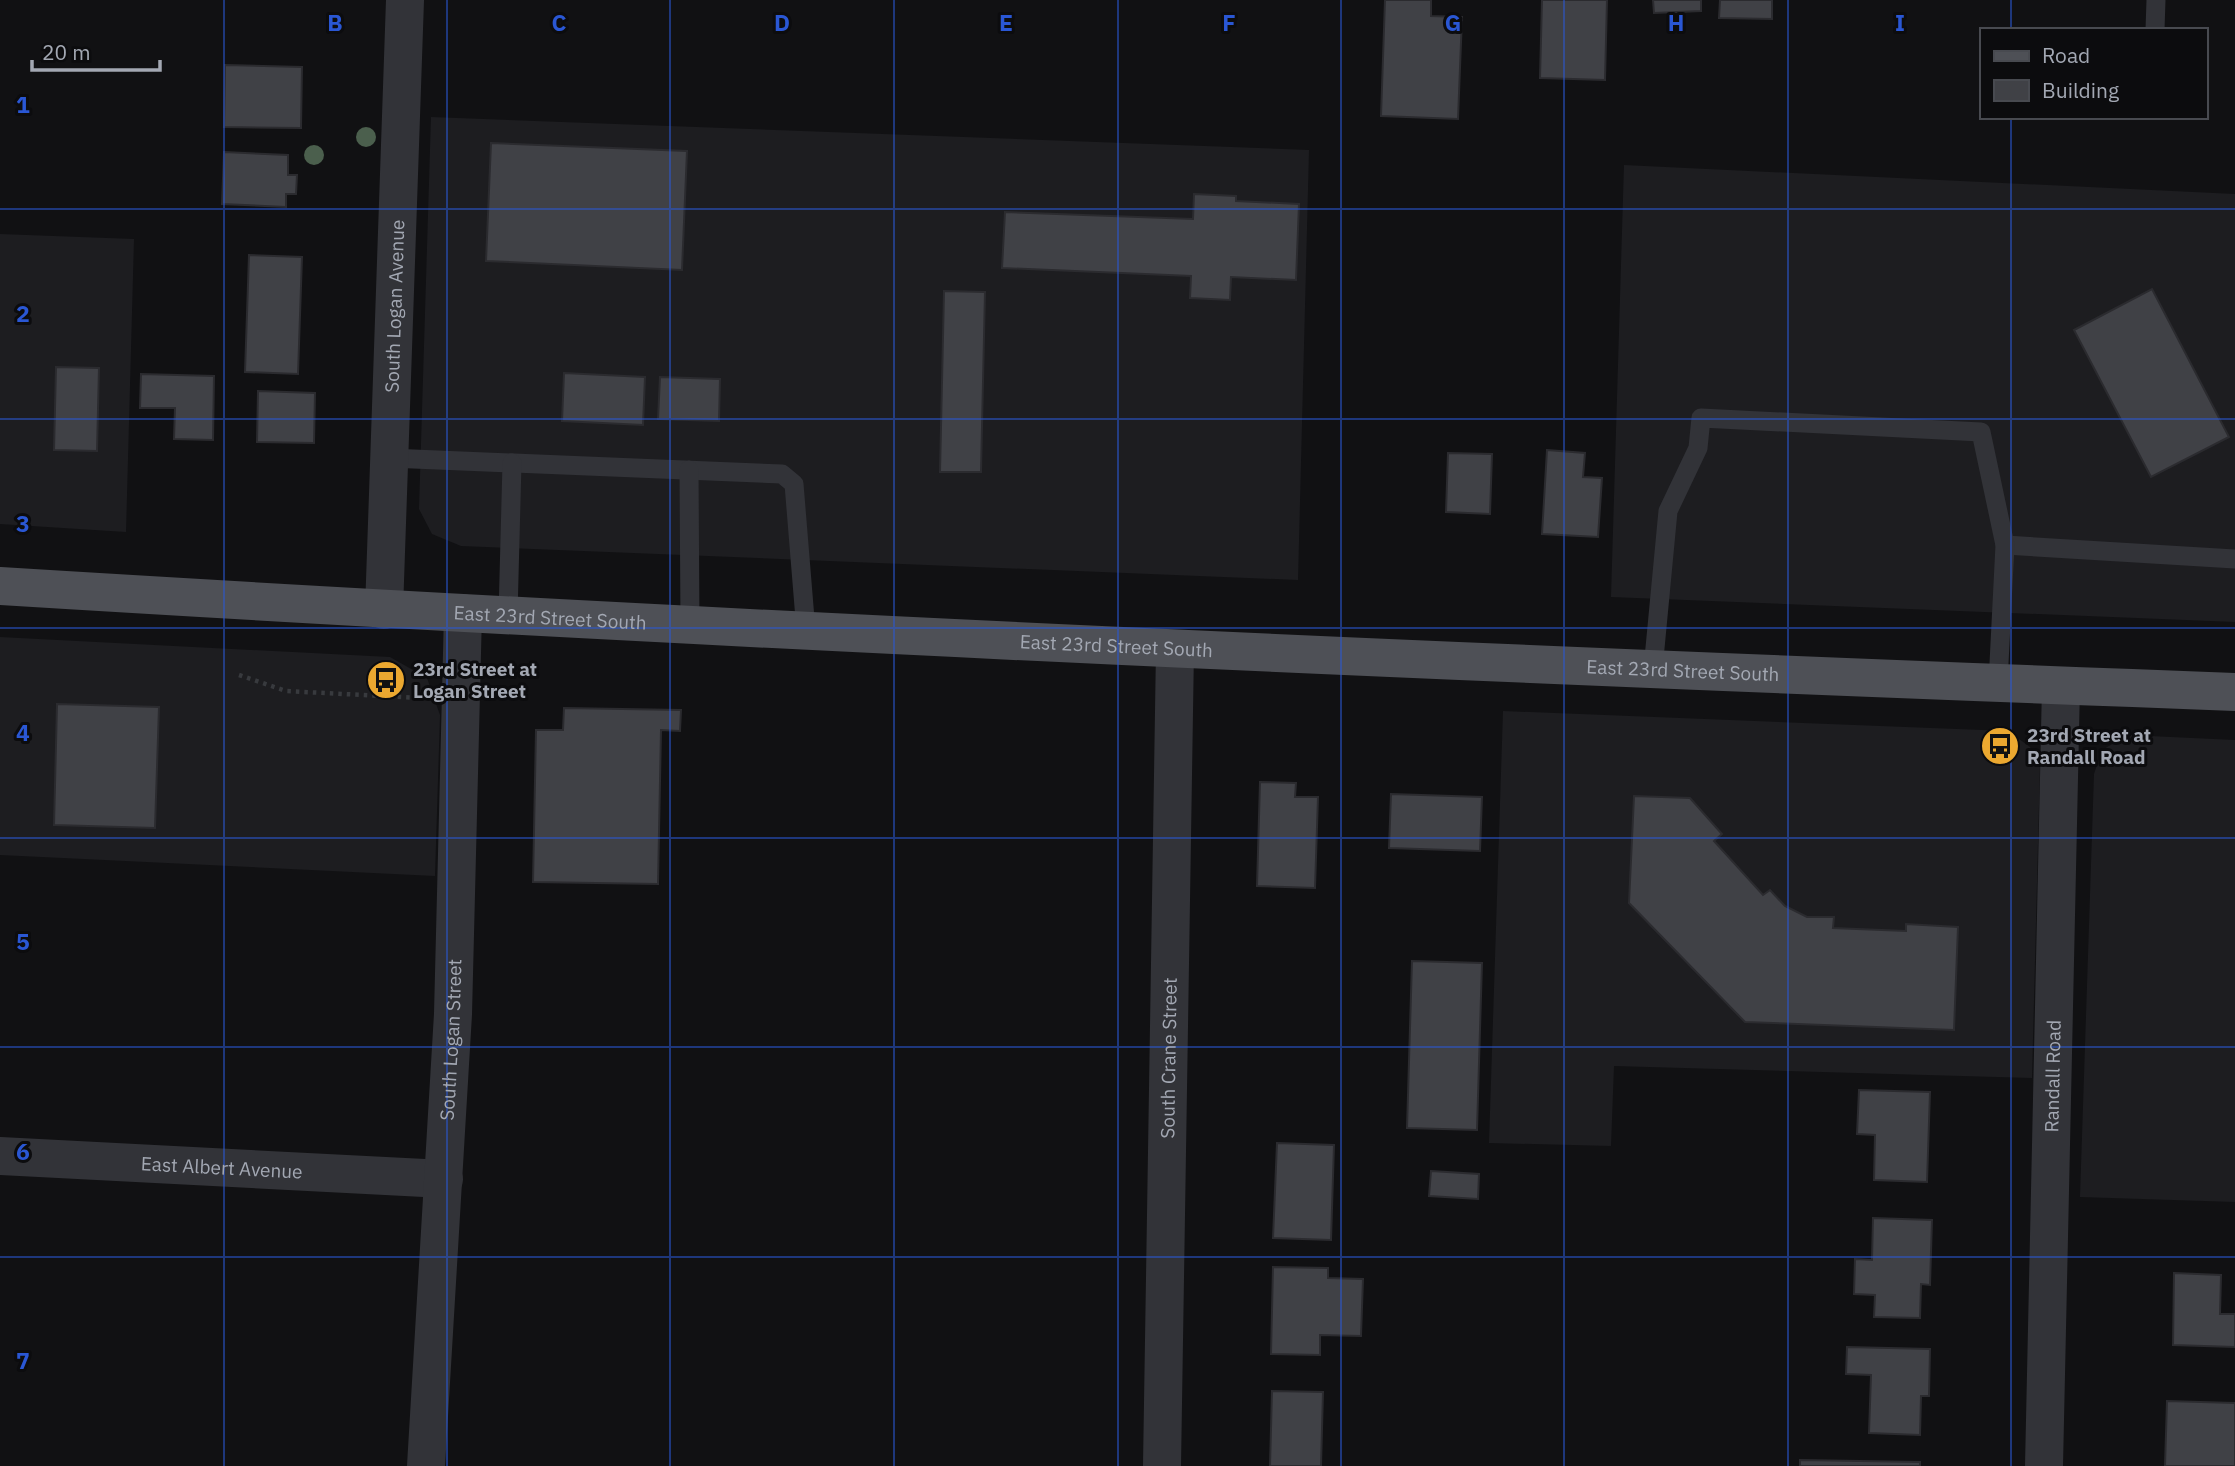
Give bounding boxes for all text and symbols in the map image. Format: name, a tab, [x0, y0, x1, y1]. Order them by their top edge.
text: B	[327, 7, 343, 37]
text: C	[552, 7, 567, 37]
text: D	[774, 7, 790, 37]
text: E	[999, 7, 1013, 37]
text: F	[1222, 7, 1236, 37]
text: G	[1445, 7, 1461, 37]
text: H	[1668, 7, 1684, 37]
text: I	[1895, 7, 1905, 37]
scale bar	[32, 28, 159, 72]
legend	[1980, 28, 2207, 119]
text: 20 m	[42, 38, 91, 66]
text: Road	[2042, 41, 2090, 69]
text: Building	[2042, 76, 2119, 104]
text: 1	[16, 89, 30, 119]
street label: South Logan Avenue	[379, 219, 409, 393]
text: 2	[16, 298, 30, 328]
text: 3	[16, 508, 30, 538]
street label: East 23rd Street South	[453, 600, 647, 635]
street label: East 23rd Street South	[1019, 629, 1213, 662]
street label: East 23rd Street South	[1586, 654, 1780, 686]
place label: 23rd Street at Logan Street	[413, 657, 537, 703]
bus stop icon: 23rd Street at Logan Street	[365, 659, 407, 701]
text: 4	[16, 717, 30, 747]
place label: 23rd Street at Randall Road	[2027, 723, 2151, 769]
bus stop icon: 23rd Street at Randall Road	[1979, 725, 2021, 767]
text: 5	[16, 926, 30, 956]
street label: South Logan Street	[435, 959, 466, 1121]
street label: South Crane Street	[1155, 977, 1182, 1139]
street label: Randall Road	[2039, 1020, 2066, 1133]
text: 6	[16, 1136, 30, 1166]
street label: East Albert Avenue	[140, 1151, 303, 1184]
text: 7	[16, 1345, 30, 1375]

